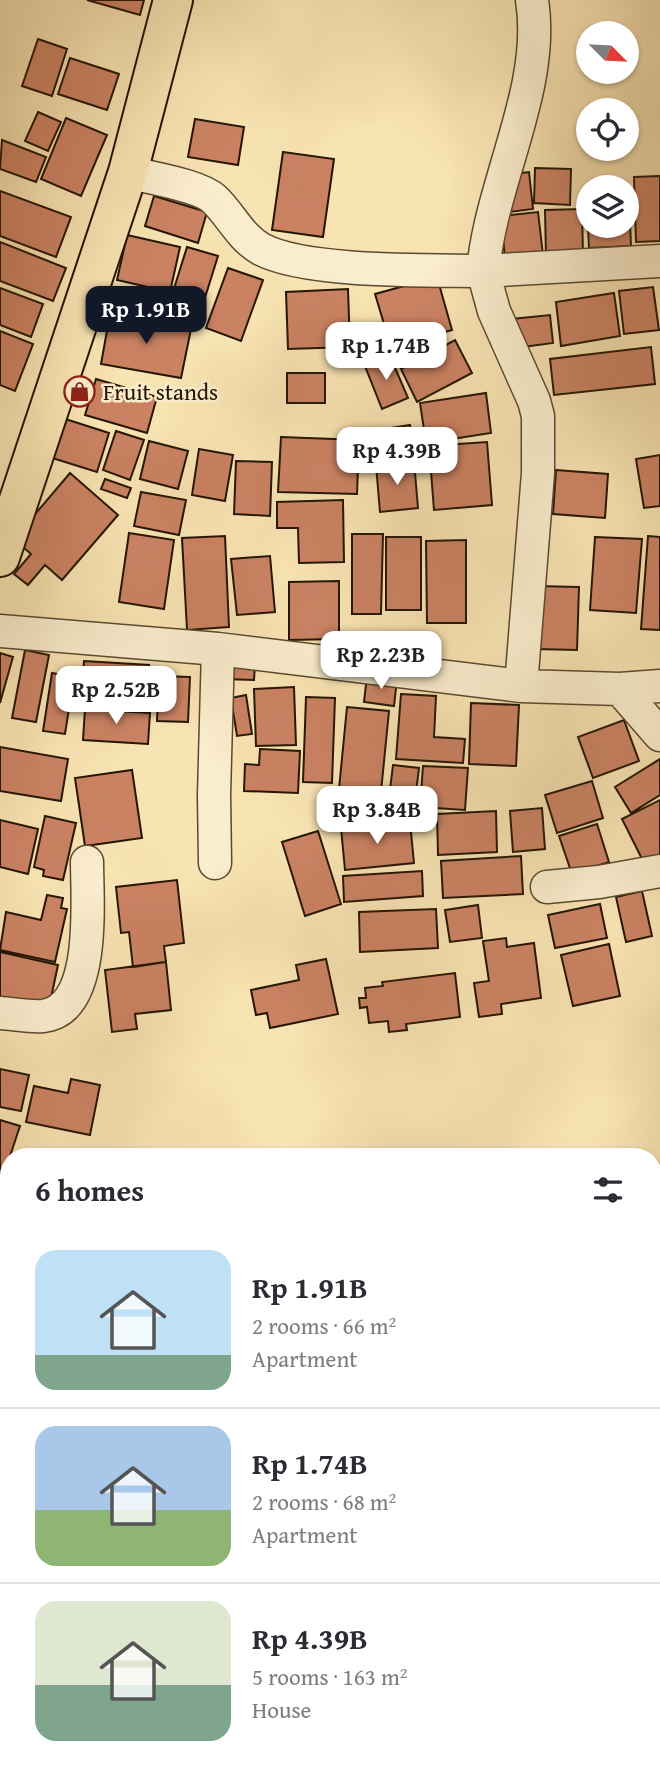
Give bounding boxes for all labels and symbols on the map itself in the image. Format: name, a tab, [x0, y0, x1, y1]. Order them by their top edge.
north arrow	[576, 21, 639, 84]
pin: Rp 1.91B	[74, 286, 218, 346]
pin: Rp 1.74B	[314, 322, 458, 382]
shop icon: Fruit stands	[63, 375, 97, 409]
place label: Fruit stands	[103, 375, 218, 408]
pin: Rp 4.39B	[325, 428, 469, 487]
pin: Rp 2.23B	[309, 632, 453, 691]
pin: Rp 2.52B	[44, 666, 188, 726]
pin: Rp 3.84B	[305, 786, 449, 846]

